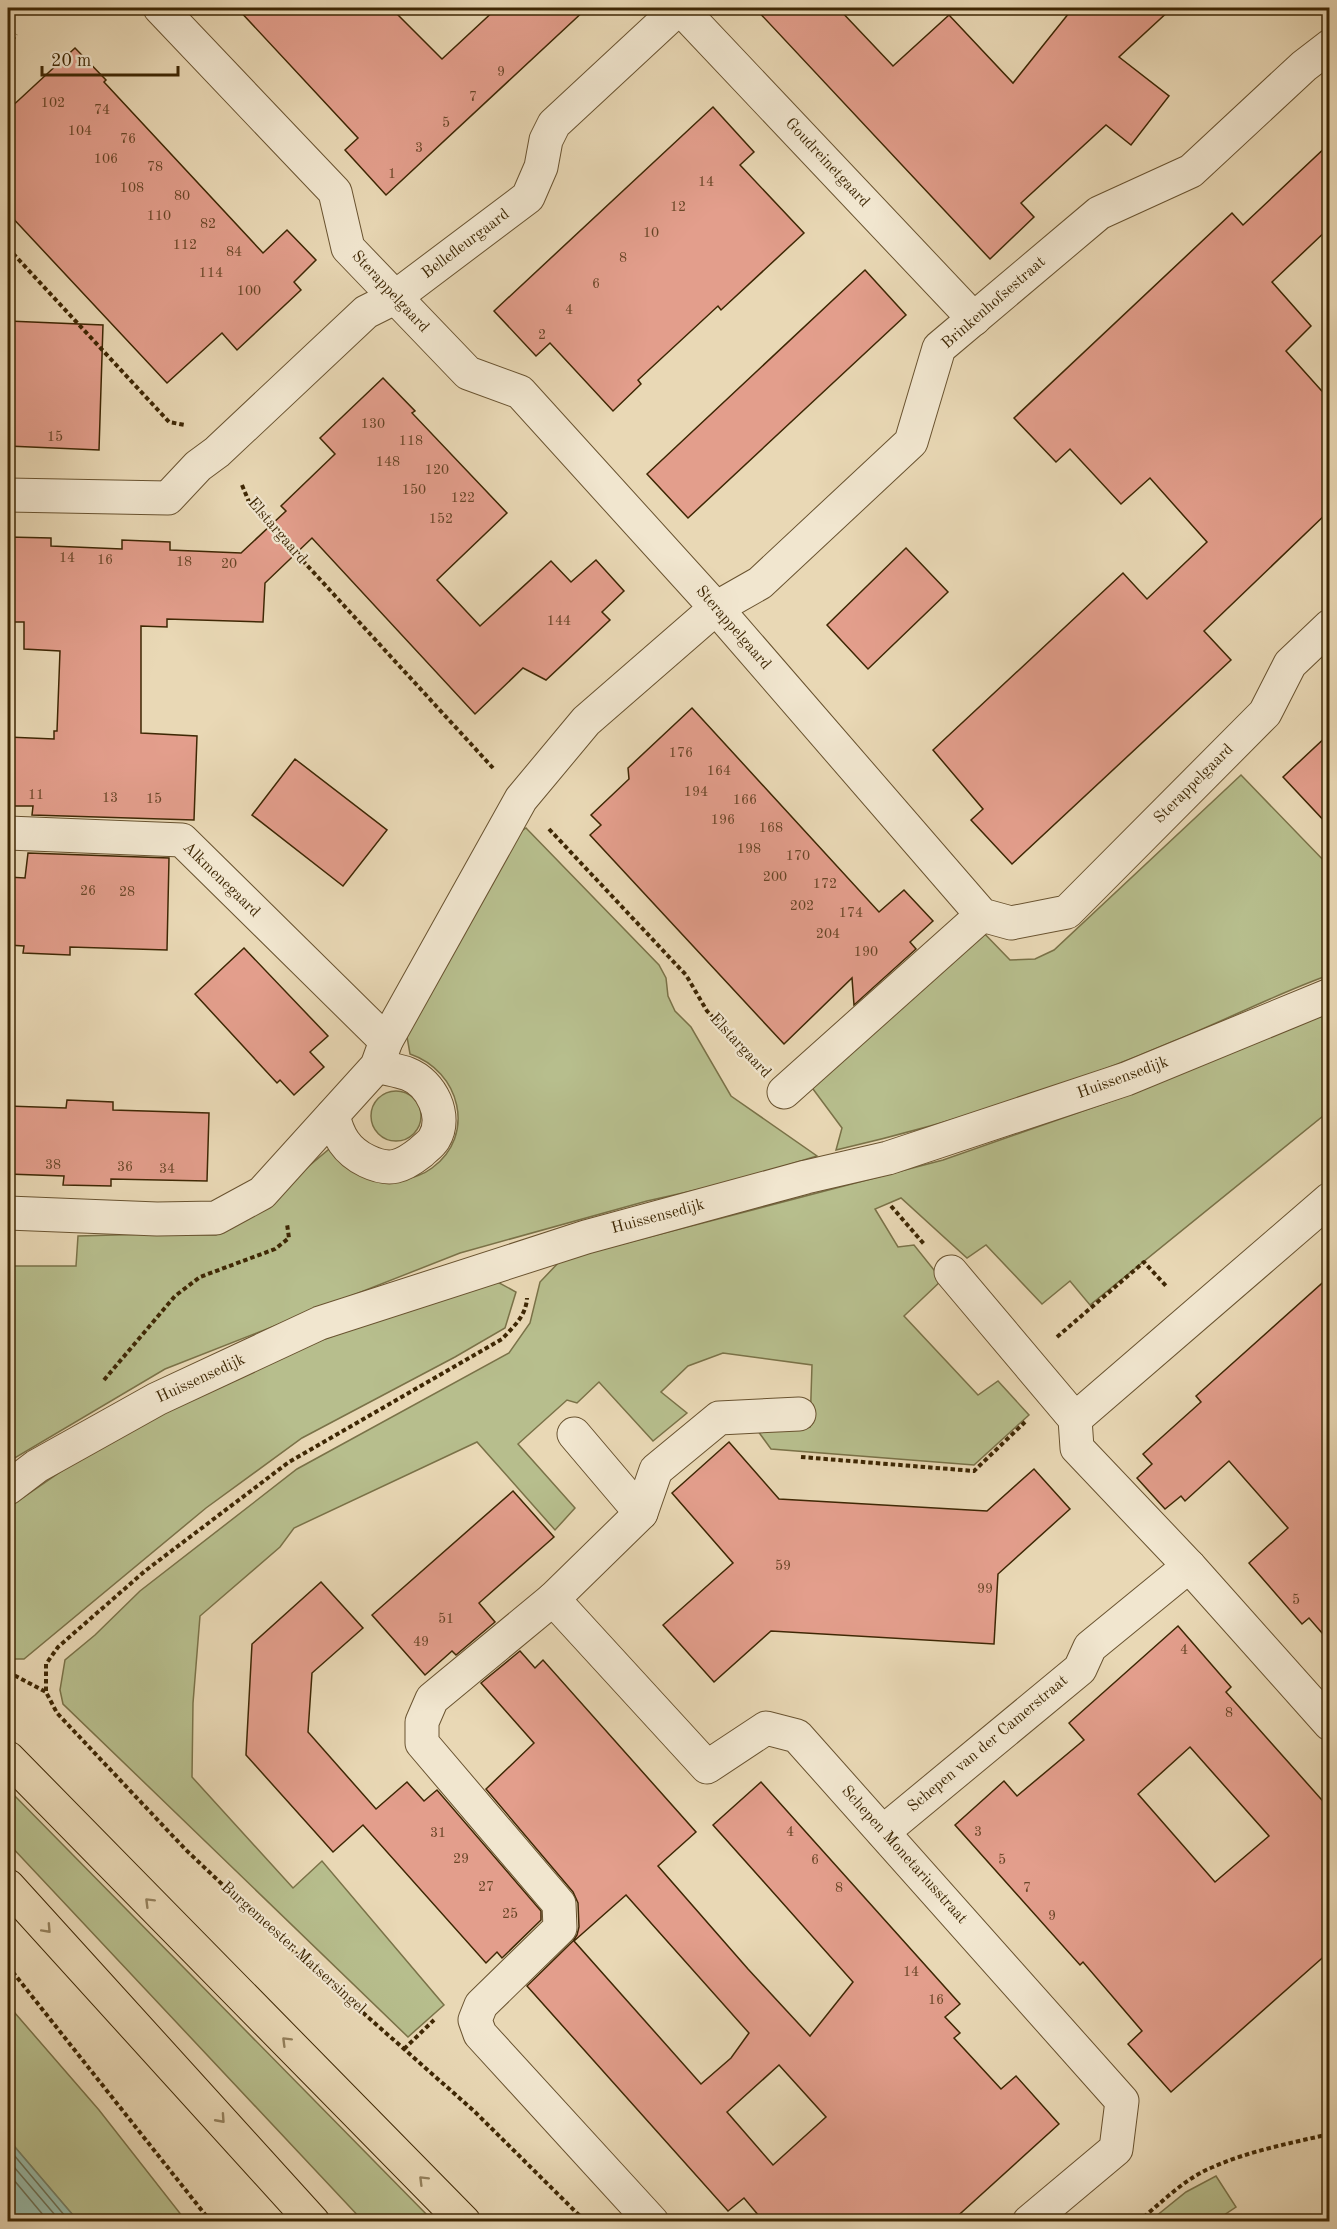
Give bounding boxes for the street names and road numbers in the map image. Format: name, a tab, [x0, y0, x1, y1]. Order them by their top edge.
street label: Goudreinetgaard	[782, 115, 872, 211]
street label: Bellefleurgaard	[419, 206, 513, 282]
street label: Sterappelgaard	[348, 248, 432, 336]
street label: Brinkenhofsestraat	[939, 254, 1049, 352]
street label: Elstargaard	[244, 495, 310, 567]
street label: Sterappelgaard	[693, 583, 773, 673]
street label: Sterappelgaard	[1151, 741, 1237, 827]
street label: Alkmenegaard	[179, 839, 263, 921]
street label: Elstargaard	[706, 1011, 774, 1081]
street label: Huissensedijk	[1075, 1054, 1171, 1102]
street label: Huissensedijk	[610, 1197, 706, 1237]
street label: Huissensedijk	[154, 1352, 248, 1406]
street label: Schepen van der Camerstraat	[905, 1672, 1071, 1815]
street label: Schepen Monetariusstraat	[838, 1783, 970, 1927]
street label: Burgemeester Matsersingel	[218, 1879, 368, 2017]

